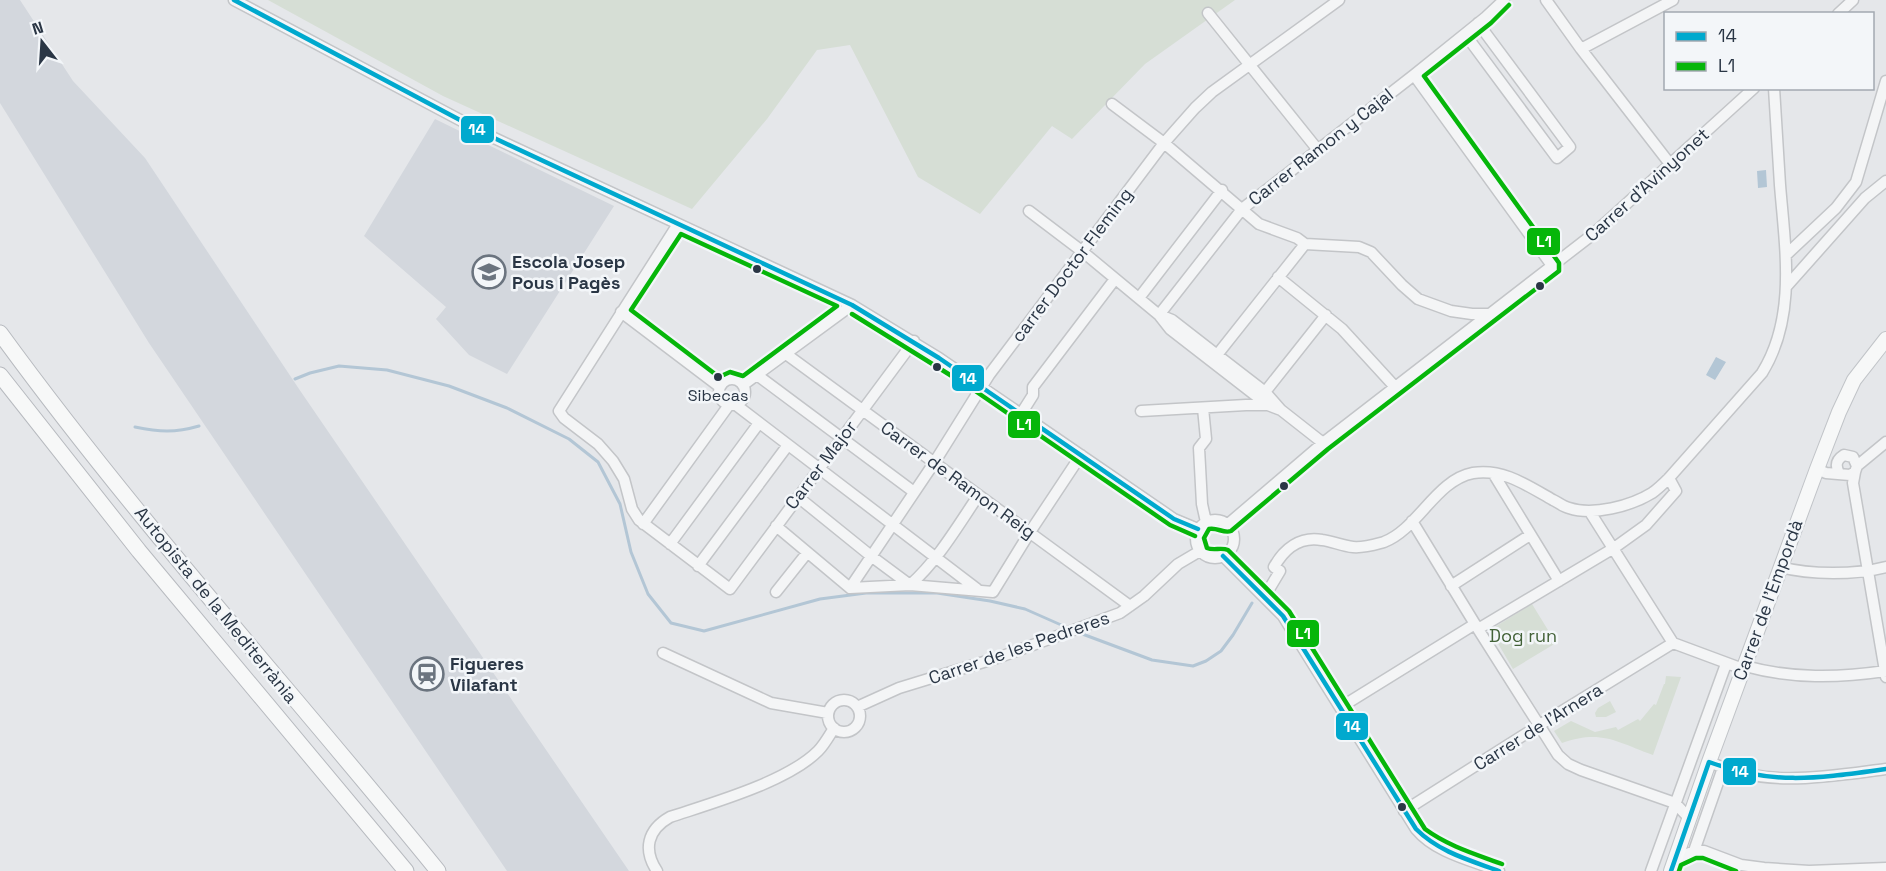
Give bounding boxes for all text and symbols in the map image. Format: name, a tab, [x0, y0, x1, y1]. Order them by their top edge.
north arrow	[12, 12, 72, 72]
legend	[1664, 12, 1874, 90]
text: N	[30, 17, 46, 40]
text: 14	[1718, 24, 1737, 47]
text: L1	[1718, 54, 1735, 77]
street label: Carrer Ramon y Cajal	[1243, 83, 1398, 210]
line badge: 14	[460, 115, 495, 144]
text: 14	[468, 119, 486, 140]
street label: Carrer d'Avinyonet	[1580, 123, 1714, 247]
street label: carrer Doctor Fleming	[1006, 183, 1137, 347]
line badge: L1	[1526, 227, 1561, 256]
text: L1	[1536, 231, 1552, 252]
place label: Escola Josep Pous i Pagès	[512, 250, 625, 294]
school or university icon: Escola Josep Pous i Pagès	[471, 254, 507, 290]
unlabelled marker	[751, 263, 763, 275]
unlabelled marker	[1534, 280, 1546, 292]
unlabelled marker	[931, 361, 943, 373]
line badge: 14	[951, 364, 985, 392]
text: 14	[959, 368, 977, 389]
marker: Sibecas	[712, 371, 724, 383]
place label: Sibecas	[688, 385, 748, 406]
line badge: L1	[1007, 410, 1041, 439]
text: L1	[1016, 414, 1032, 435]
street label: Carrer Major	[780, 415, 862, 514]
street label: Carrer de Ramon Reig	[876, 416, 1040, 544]
unlabelled marker	[1278, 480, 1290, 492]
street label: Autopista de la Mediterrània	[130, 502, 303, 708]
street label: Carrer de l'Empordà	[1728, 516, 1807, 684]
street label: Carrer de les Pedreres	[925, 606, 1112, 689]
line badge: L1	[1286, 619, 1320, 648]
text: L1	[1295, 623, 1311, 644]
park label: Dog run	[1489, 624, 1557, 647]
place label: Figueres Vilafant	[450, 652, 524, 696]
station icon: Figueres Vilafant	[409, 656, 445, 692]
street label: Carrer de l'Arnera	[1469, 678, 1607, 776]
line badge: 14	[1335, 712, 1369, 741]
text: 14	[1343, 716, 1361, 737]
line badge: 14	[1722, 757, 1757, 786]
text: 14	[1731, 761, 1749, 782]
unlabelled marker	[1396, 801, 1408, 813]

